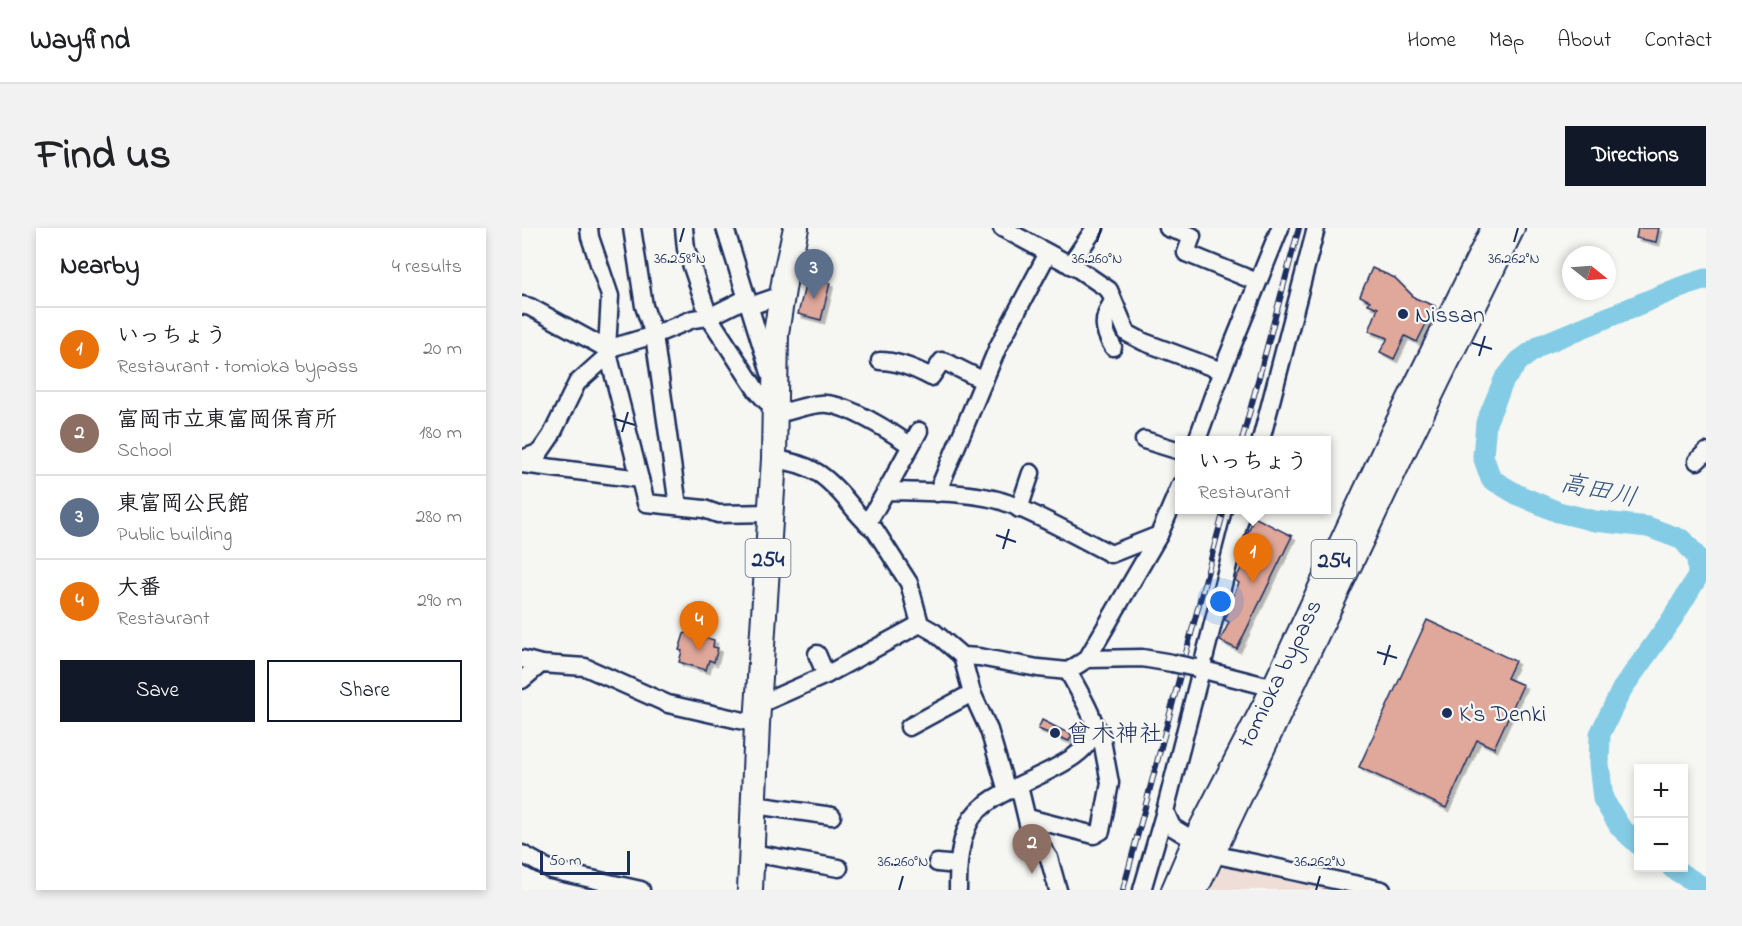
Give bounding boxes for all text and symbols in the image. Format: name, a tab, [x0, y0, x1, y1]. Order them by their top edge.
text: Wayfind	[30, 21, 130, 62]
text: Home	[1407, 26, 1456, 56]
text: Map	[1489, 26, 1524, 56]
text: About	[1557, 26, 1611, 56]
text: Contact	[1644, 26, 1712, 56]
text: Find us	[36, 126, 171, 187]
button: Directions	[1565, 126, 1706, 186]
north arrow	[1562, 246, 1616, 300]
text: Nearby	[60, 248, 139, 286]
text: 36.258°N	[654, 248, 706, 270]
text: 36.260°N	[1072, 248, 1122, 270]
text: 36.262°N	[1488, 248, 1540, 270]
pin: 3	[794, 250, 834, 299]
text: 4 results	[392, 253, 462, 282]
place label: Nissan	[1415, 299, 1485, 334]
marker: Nissan	[1396, 307, 1410, 321]
text: いっちょう	[117, 321, 227, 353]
text: 1	[76, 335, 83, 364]
text: 20 m	[423, 335, 462, 364]
text: Restaurant · tomioka bypass	[117, 353, 358, 382]
text: 富岡市立東富岡保育所	[117, 405, 337, 437]
text: 2	[75, 419, 84, 448]
text: 180 m	[419, 419, 462, 448]
popup	[1175, 436, 1331, 514]
text: School	[117, 437, 172, 466]
text: いっちょう	[1198, 447, 1308, 479]
water label: 高田川	[1556, 465, 1640, 519]
text: Restaurant	[1198, 479, 1291, 508]
text: 東富岡公民館	[117, 489, 249, 521]
text: 3	[75, 503, 84, 532]
text: 280 m	[415, 503, 462, 532]
text: Public building	[117, 521, 232, 550]
pin: 1	[1234, 534, 1272, 583]
road number: 254	[746, 539, 790, 577]
road number: 254	[1312, 540, 1356, 578]
text: 大番	[117, 573, 161, 605]
text: 4	[75, 587, 84, 616]
text: 290 m	[417, 587, 462, 616]
your location	[1206, 587, 1235, 616]
street label: tomioka bypass	[1230, 594, 1333, 755]
pin: 4	[680, 602, 718, 651]
text: Restaurant	[117, 605, 210, 634]
button: Save	[60, 660, 255, 722]
button: Share	[267, 660, 462, 722]
place label: K's Denki	[1459, 698, 1546, 733]
marker: K's Denki	[1440, 706, 1454, 720]
place label: 曾木神社	[1067, 718, 1163, 753]
marker: 曾木神社	[1048, 726, 1062, 740]
map controls	[1634, 764, 1688, 872]
button: +	[1634, 764, 1688, 818]
button: −	[1634, 818, 1688, 872]
pin: 2	[1012, 824, 1052, 874]
scale bar	[540, 848, 630, 876]
text: 50 m	[549, 849, 581, 873]
text: 36.260°N	[878, 851, 928, 873]
text: 36.262°N	[1294, 851, 1346, 873]

